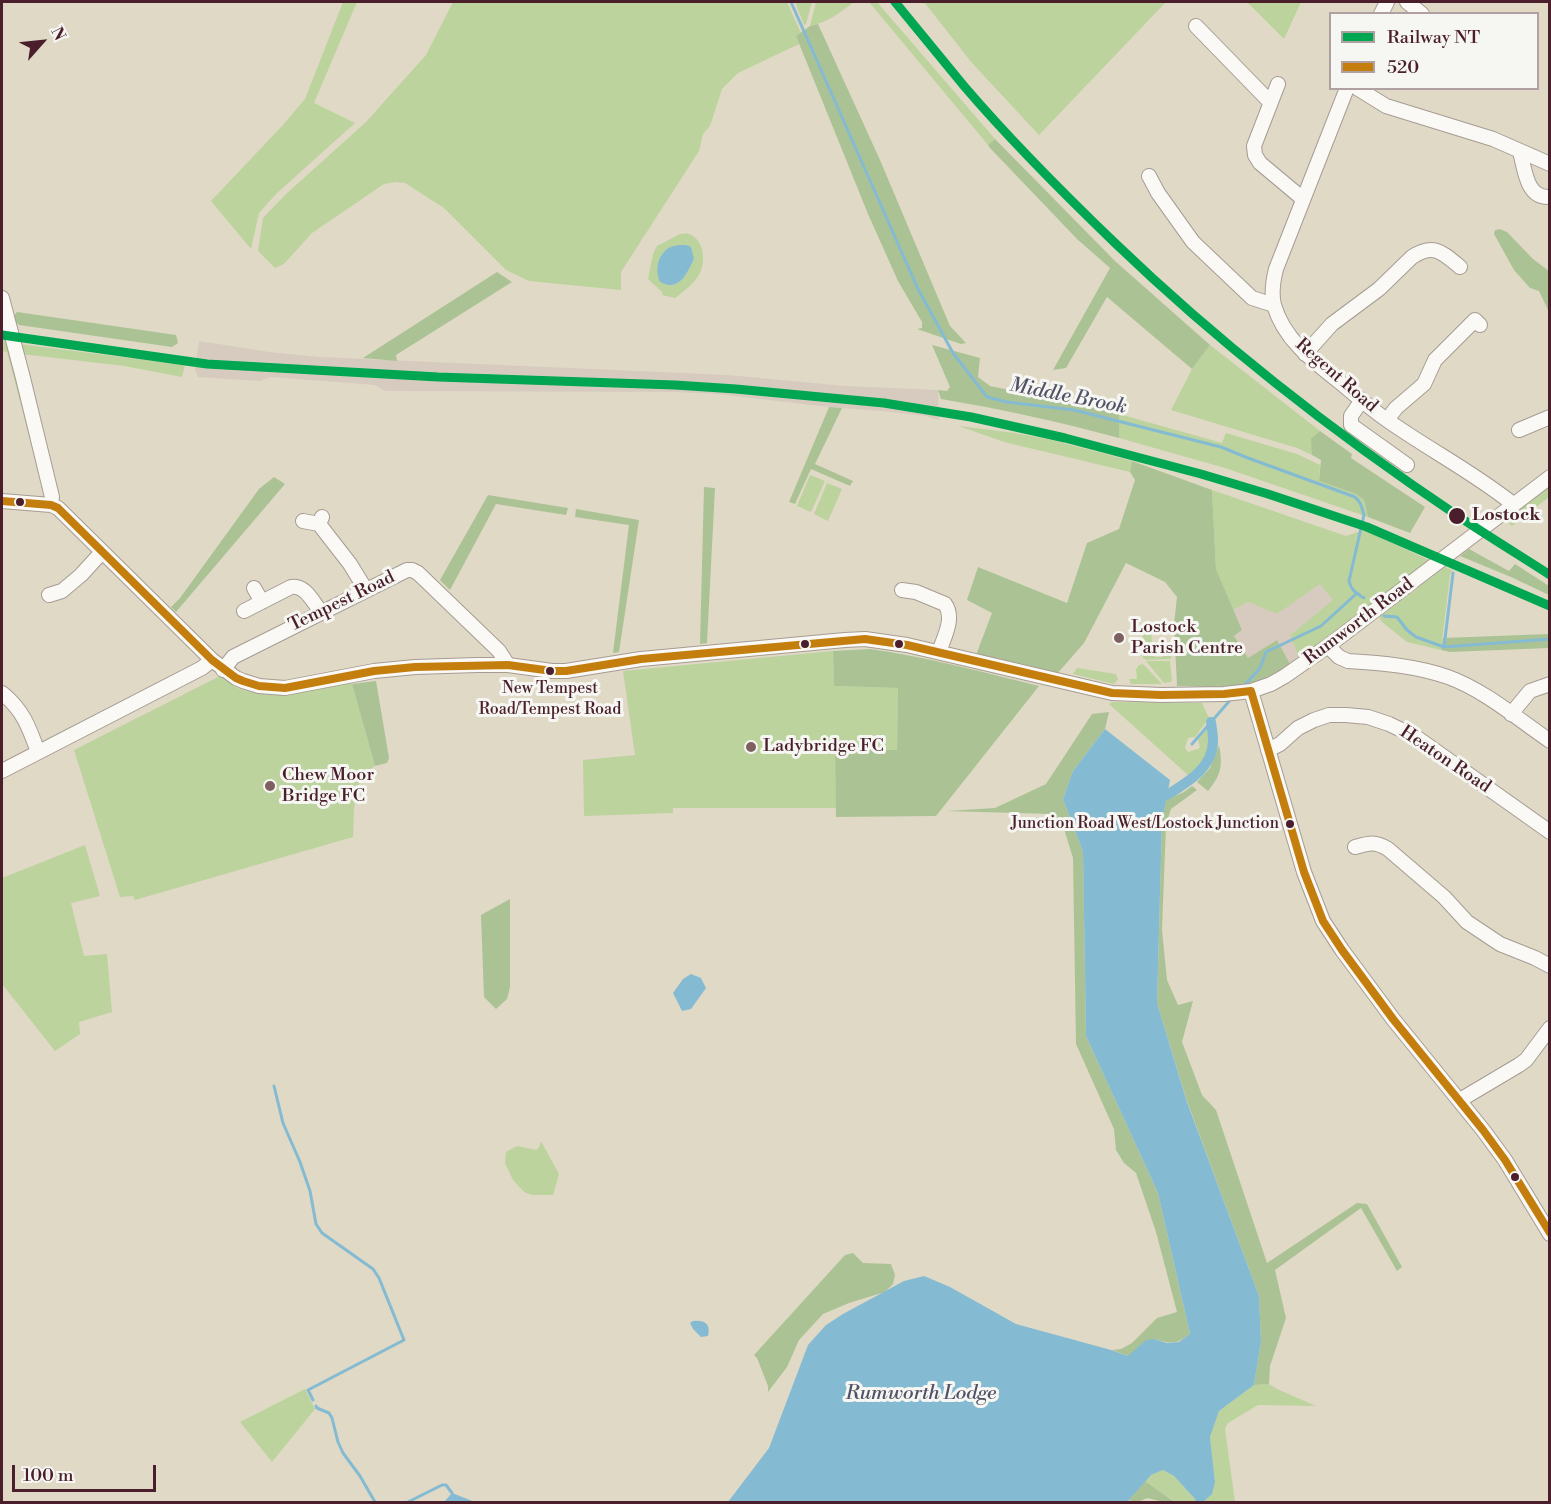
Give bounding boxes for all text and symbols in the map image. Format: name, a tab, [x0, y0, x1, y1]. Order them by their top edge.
north arrow	[12, 12, 72, 72]
legend	[1329, 12, 1539, 90]
text: N	[46, 24, 70, 44]
text: Railway NT	[1387, 26, 1480, 49]
text: 520	[1387, 56, 1419, 79]
street label: Regent Road	[1290, 334, 1382, 418]
water label: Middle Brook	[1007, 374, 1129, 420]
unlabelled marker	[14, 496, 26, 508]
place label: Lostock	[1472, 505, 1540, 527]
marker: Lostock	[1447, 506, 1467, 526]
street label: Tempest Road	[286, 567, 398, 637]
street label: Rumworth Road	[1300, 574, 1418, 670]
place label: Lostock Parish Centre	[1131, 617, 1243, 660]
marker: Lostock Parish Centre	[1112, 631, 1126, 645]
unlabelled marker	[799, 638, 811, 650]
unlabelled marker	[893, 638, 905, 650]
marker: New Tempest Road/Tempest Road	[544, 665, 556, 677]
place label: New Tempest Road/Tempest Road	[479, 679, 621, 717]
street label: Heaton Road	[1395, 722, 1495, 798]
place label: Ladybridge FC	[763, 736, 884, 758]
marker: Ladybridge FC	[744, 740, 758, 754]
place label: Chew Moor Bridge FC	[282, 765, 374, 808]
marker: Chew Moor Bridge FC	[263, 779, 277, 793]
place label: Junction Road West/Lostock Junction	[1011, 814, 1279, 834]
marker: Junction Road West/Lostock Junction	[1284, 818, 1296, 830]
unlabelled marker	[1509, 1171, 1521, 1183]
water label: Rumworth Lodge	[846, 1382, 996, 1406]
scale bar	[15, 1453, 159, 1491]
text: 100 m	[23, 1464, 74, 1487]

